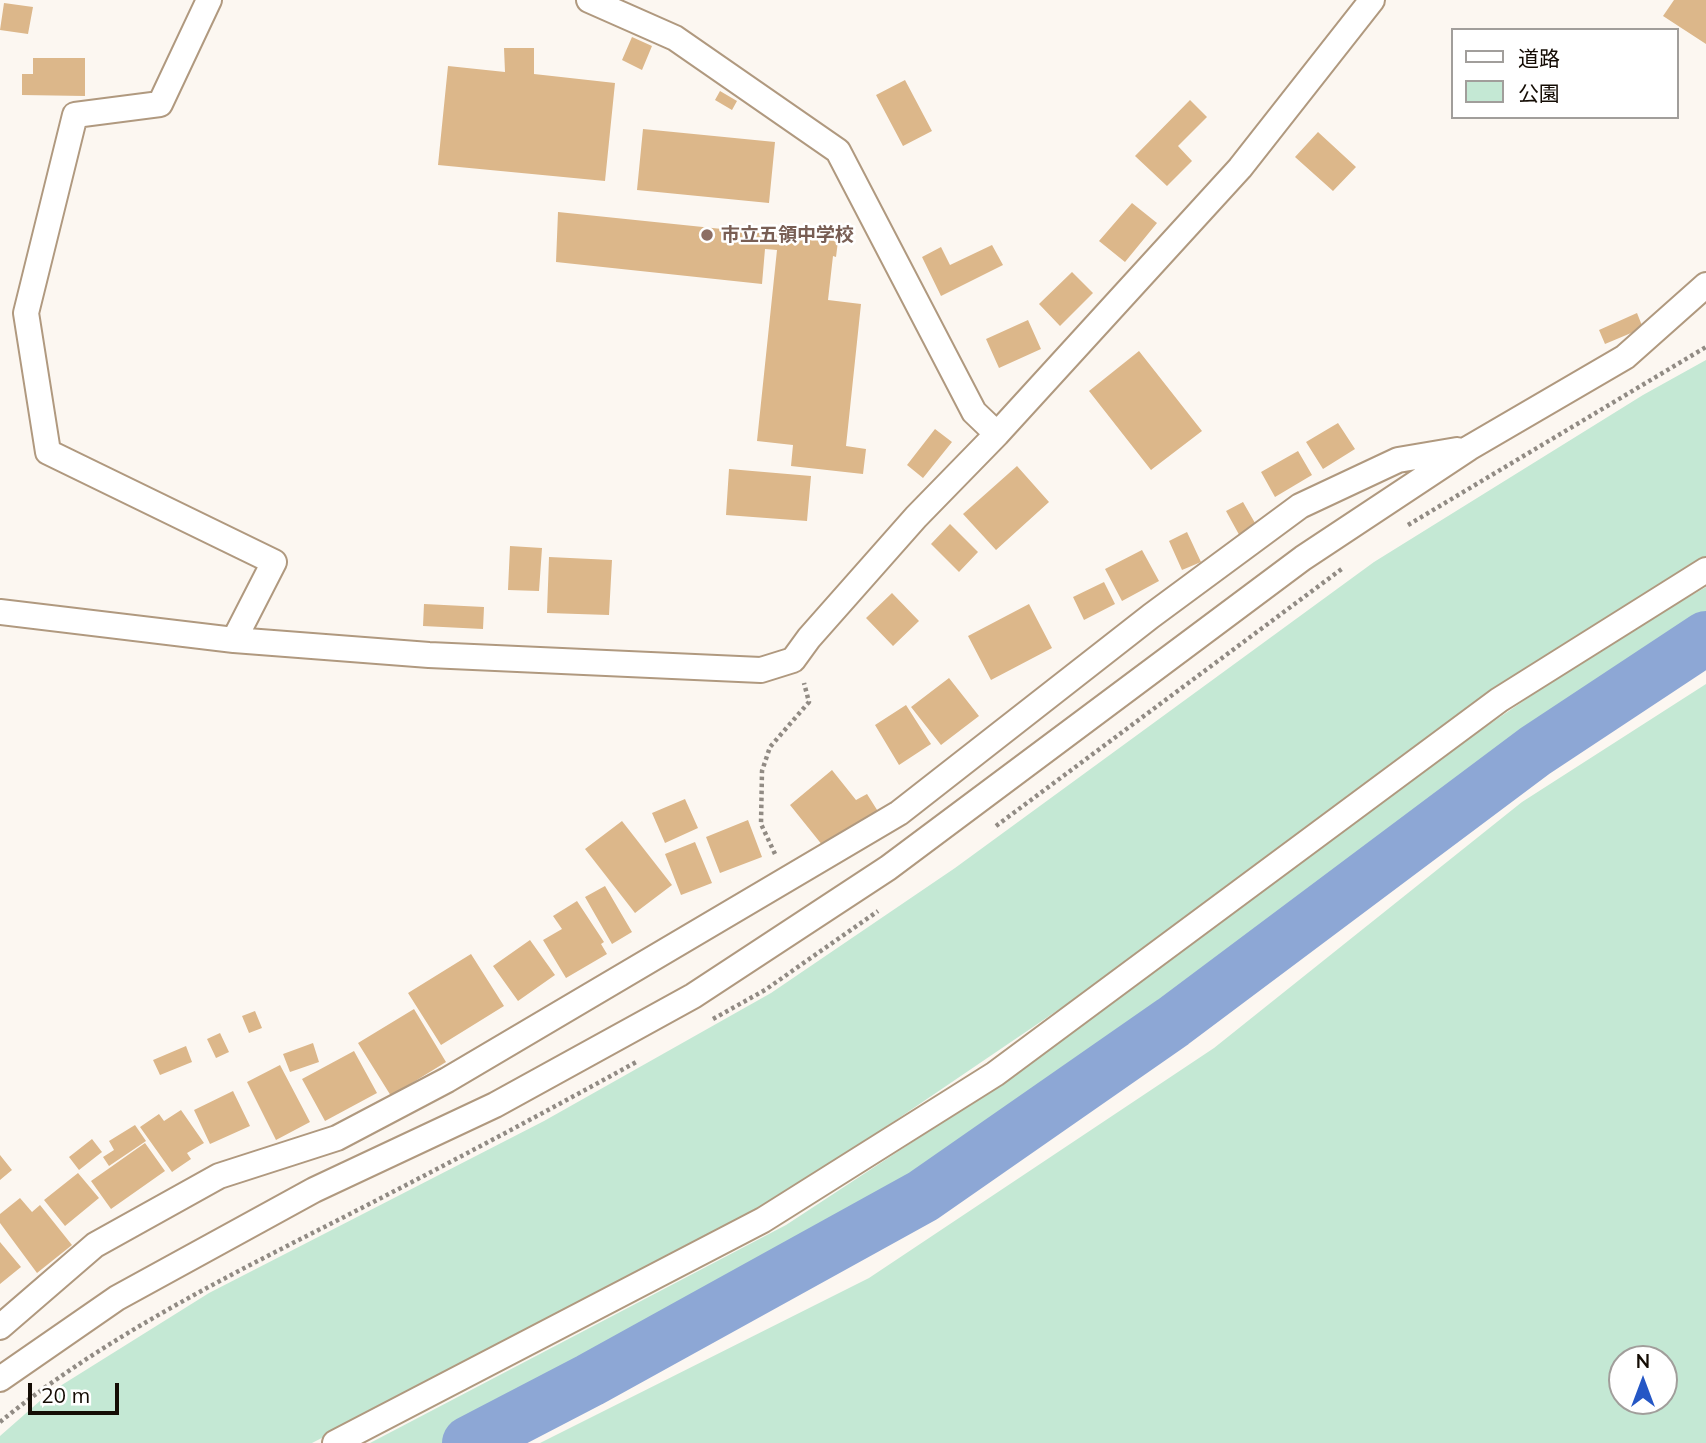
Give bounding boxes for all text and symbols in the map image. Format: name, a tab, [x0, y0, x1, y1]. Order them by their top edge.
legend	[1450, 28, 1678, 119]
text: 道路	[1518, 45, 1560, 71]
text: 公園	[1518, 80, 1560, 106]
place label: 市立五領中学校	[721, 224, 854, 246]
marker: 市立五領中学校	[699, 227, 715, 243]
north arrow	[1608, 1345, 1678, 1415]
text: N	[1636, 1349, 1650, 1373]
scale bar	[32, 1370, 122, 1414]
text: 20 m	[41, 1382, 90, 1408]

